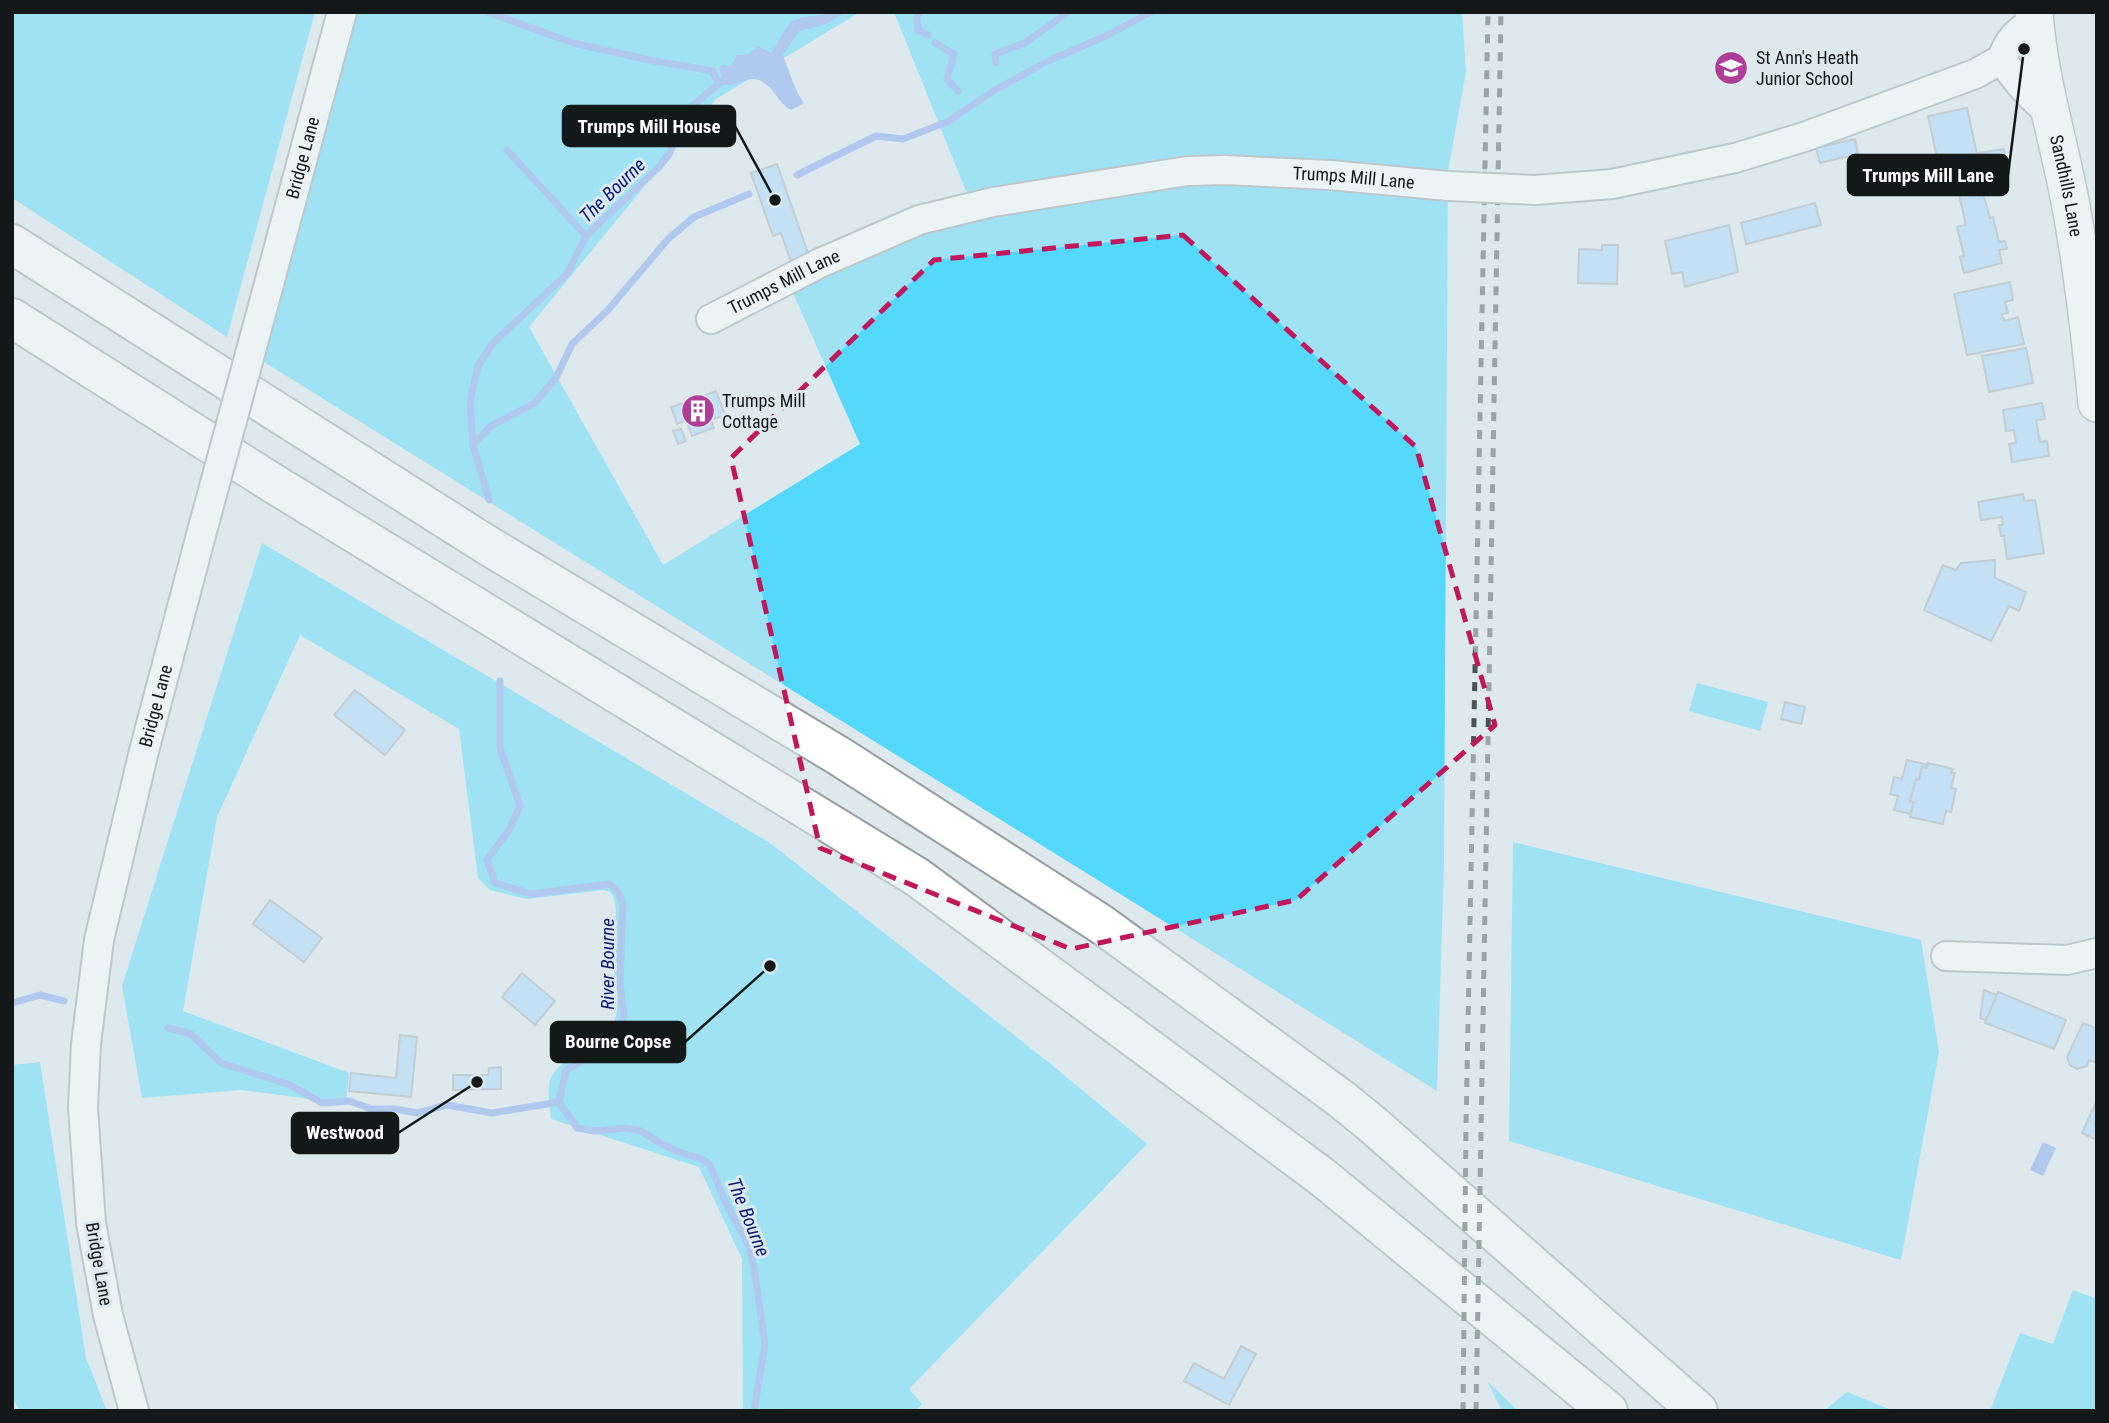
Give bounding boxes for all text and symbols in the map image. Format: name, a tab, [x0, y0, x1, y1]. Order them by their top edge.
place label: St Ann's Heath Junior School	[1756, 47, 1859, 89]
school or university icon: St Ann's Heath Junior School	[1712, 49, 1750, 87]
callout: Trumps Mill House	[563, 106, 735, 146]
street label: Bridge Lane	[281, 114, 323, 201]
text: Trumps Mill House	[577, 115, 721, 138]
street label: Sandhills Lane	[2046, 133, 2087, 238]
water label: The Bourne	[575, 153, 650, 227]
callout: Trumps Mill Lane	[1848, 155, 2008, 195]
street label: Trumps Mill Lane	[1292, 162, 1416, 193]
text: Trumps Mill Lane	[1862, 164, 1994, 187]
street label: Trumps Mill Lane	[725, 245, 843, 318]
place label: Trumps Mill Cottage	[722, 390, 806, 432]
building icon: Trumps Mill Cottage	[679, 392, 717, 430]
street label: Bridge Lane	[134, 662, 176, 749]
water label: River Bourne	[596, 918, 619, 1010]
callout: Bourne Copse	[551, 1022, 685, 1062]
text: Bourne Copse	[565, 1030, 671, 1053]
callout: Westwood	[292, 1113, 398, 1153]
text: Westwood	[306, 1121, 384, 1144]
water label: The Bourne	[722, 1174, 775, 1260]
street label: Bridge Lane	[82, 1221, 117, 1307]

